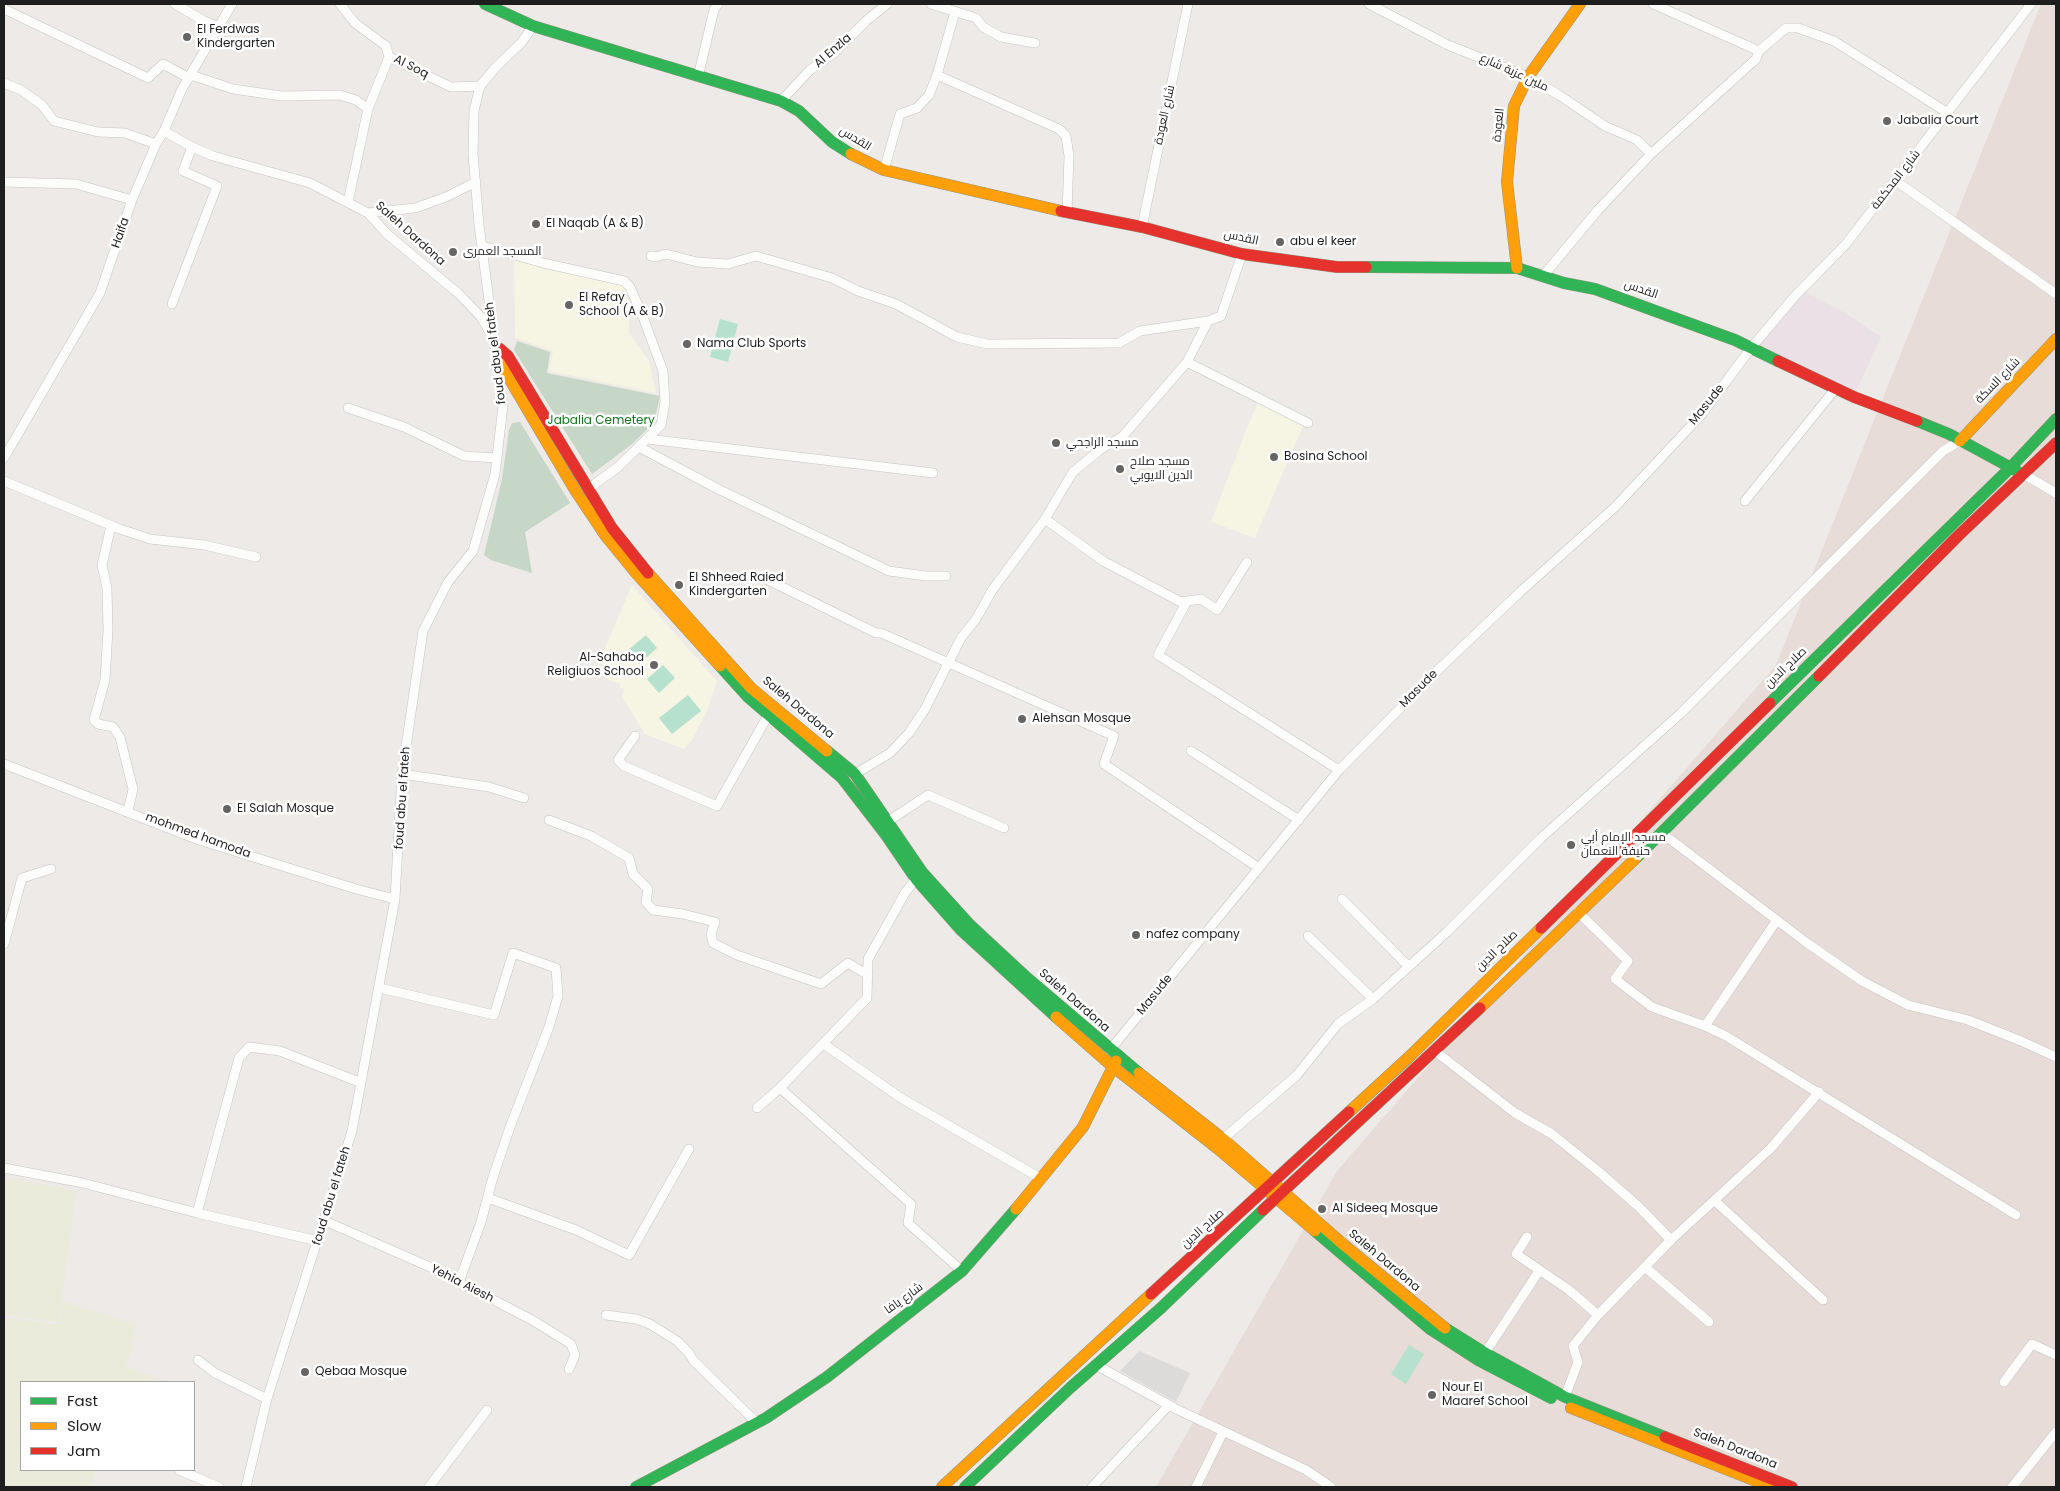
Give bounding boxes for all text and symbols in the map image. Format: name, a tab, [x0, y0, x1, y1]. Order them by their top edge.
place label: El Ferdwas Kindergarten	[197, 23, 275, 51]
marker: El Ferdwas Kindergarten	[181, 31, 193, 43]
street label: Al Enzla	[811, 31, 855, 71]
street label: ملين عزبة شارع	[1478, 51, 1550, 95]
street label: Al Soq	[391, 52, 431, 82]
street label: شارع العودة	[1152, 84, 1178, 146]
street label: العودة	[1490, 107, 1508, 143]
place label: Jabalia Court	[1897, 114, 1978, 128]
marker: Jabalia Court	[1881, 115, 1893, 127]
street label: القدس	[836, 124, 874, 154]
street label: شارع المحكمة	[1868, 147, 1924, 213]
street label: Saleh Dardona	[372, 199, 448, 269]
street label: Haifa	[109, 216, 133, 250]
place label: El Naqab (A & B)	[546, 217, 644, 231]
marker: El Naqab (A & B)	[530, 218, 542, 230]
street label: القدس	[1222, 227, 1260, 249]
place label: abu el keer	[1290, 235, 1356, 249]
marker: abu el keer	[1274, 236, 1286, 248]
place label: المسجد العمرى	[463, 245, 541, 259]
marker: المسجد العمرى	[447, 246, 459, 258]
street label: القدس	[1622, 277, 1660, 303]
place label: El Refay School (A & B)	[579, 291, 664, 319]
marker: El Refay School (A & B)	[563, 299, 575, 311]
street label: foud abu el fateh	[483, 301, 509, 405]
place label: Nama Club Sports	[697, 337, 806, 351]
marker: Nama Club Sports	[681, 338, 693, 350]
street label: شارع السكة	[1973, 355, 2023, 407]
street label: Masude	[1686, 382, 1728, 428]
park label: Jabalia Cemetery	[547, 414, 655, 428]
place label: مسجد الراجحي	[1066, 436, 1139, 450]
marker: مسجد الراجحي	[1050, 437, 1062, 449]
place label: Bosina School	[1284, 450, 1368, 464]
marker: Bosina School	[1268, 451, 1280, 463]
place label: مسجد صلاح الدين الايوبي	[1130, 455, 1193, 483]
marker: مسجد صلاح الدين الايوبي	[1114, 463, 1126, 475]
place label: El Shheed Raied Kindergarten	[689, 571, 784, 599]
marker: El Shheed Raied Kindergarten	[673, 579, 685, 591]
street label: صلاح الدين	[1762, 645, 1810, 691]
place label: Al-Sahaba Religiuos School	[547, 651, 644, 679]
marker: Al-Sahaba Religiuos School	[648, 659, 660, 671]
street label: Masude	[1397, 667, 1441, 711]
street label: Saleh Dardona	[759, 674, 837, 742]
place label: Alehsan Mosque	[1032, 712, 1131, 726]
marker: Alehsan Mosque	[1016, 713, 1028, 725]
street label: foud abu el fateh	[392, 746, 414, 850]
place label: El Salah Mosque	[237, 802, 334, 816]
marker: El Salah Mosque	[221, 803, 233, 815]
street label: mohmed hamoda	[143, 810, 253, 862]
place label: مسجد الإمام أبي حنيفة النعمان	[1581, 831, 1666, 859]
marker: مسجد الإمام أبي حنيفة النعمان	[1565, 839, 1577, 851]
place label: nafez company	[1146, 928, 1240, 942]
street label: صلاح الدين	[1473, 928, 1521, 974]
marker: nafez company	[1130, 929, 1142, 941]
street label: Saleh Dardona	[1036, 966, 1112, 1036]
street label: Masude	[1134, 972, 1176, 1018]
street label: foud abu el fateh	[310, 1145, 354, 1247]
place label: Al Sideeq Mosque	[1332, 1202, 1438, 1216]
marker: Al Sideeq Mosque	[1316, 1203, 1328, 1215]
street label: صلاح الدين	[1179, 1206, 1227, 1252]
street label: Saleh Dardona	[1345, 1227, 1423, 1295]
street label: Yehia Aiesh	[428, 1262, 496, 1306]
street label: شارع يافا	[882, 1280, 926, 1318]
place label: Qebaa Mosque	[315, 1365, 407, 1379]
marker: Qebaa Mosque	[299, 1366, 311, 1378]
legend	[20, 1381, 195, 1471]
place label: Nour El Maaref School	[1442, 1381, 1528, 1409]
marker: Nour El Maaref School	[1426, 1389, 1438, 1401]
text: Fast	[67, 1390, 98, 1411]
text: Slow	[67, 1415, 101, 1436]
street label: Saleh Dardona	[1691, 1426, 1779, 1472]
text: Jam	[67, 1440, 101, 1461]

